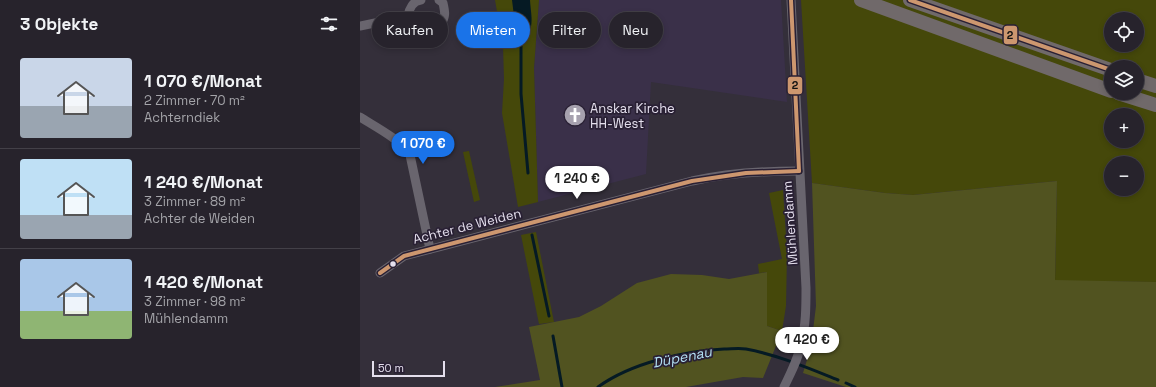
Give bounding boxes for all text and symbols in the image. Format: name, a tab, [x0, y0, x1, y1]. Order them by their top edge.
chip: Kaufen	[372, 12, 448, 48]
chip: Mieten	[456, 12, 530, 48]
chip: Filter	[538, 12, 601, 48]
chip: Neu	[609, 12, 663, 48]
map controls	[1104, 12, 1144, 196]
button: locate	[1104, 12, 1144, 52]
text: 3 Objekte	[20, 13, 98, 35]
icon: filters	[318, 13, 340, 35]
line badge: 2	[1003, 25, 1018, 45]
text: 2	[1007, 28, 1014, 42]
button: layers	[1104, 60, 1144, 100]
text: 1 070 €/Monat	[144, 70, 262, 92]
icon: home	[52, 74, 100, 122]
line badge: 2	[787, 76, 803, 95]
text: 2	[792, 78, 799, 92]
text: 2 Zimmer · 70 m²	[144, 92, 245, 109]
place label: Anskar Kirche HH-West	[590, 100, 675, 132]
church icon: Anskar Kirche HH-West	[562, 102, 588, 128]
button: +	[1104, 108, 1144, 148]
text: Achterndiek	[144, 109, 220, 126]
pin: 1 070 €	[386, 131, 460, 165]
text: 1 070 €	[400, 135, 446, 152]
button: −	[1104, 156, 1144, 196]
pin: 1 240 €	[540, 166, 614, 200]
text: 1 240 €	[554, 170, 600, 187]
text: 1 240 €/Monat	[144, 171, 263, 193]
icon: home	[52, 175, 100, 223]
street label: Mühlendamm	[779, 180, 801, 266]
text: 3 Zimmer · 89 m²	[144, 193, 245, 210]
street label: Achter de Weiden	[411, 204, 523, 248]
text: Achter de Weiden	[144, 210, 255, 227]
unlabelled marker	[388, 259, 398, 269]
text: 1 420 €/Monat	[144, 271, 263, 293]
icon: home	[52, 275, 100, 323]
text: 3 Zimmer · 98 m²	[144, 293, 245, 310]
text: Mühlendamm	[144, 310, 228, 327]
pin: 1 420 €	[770, 327, 844, 361]
text: 1 420 €	[784, 331, 830, 348]
water label: Düpenau	[651, 342, 715, 372]
scale bar	[372, 359, 445, 378]
text: 50 m	[378, 361, 404, 375]

